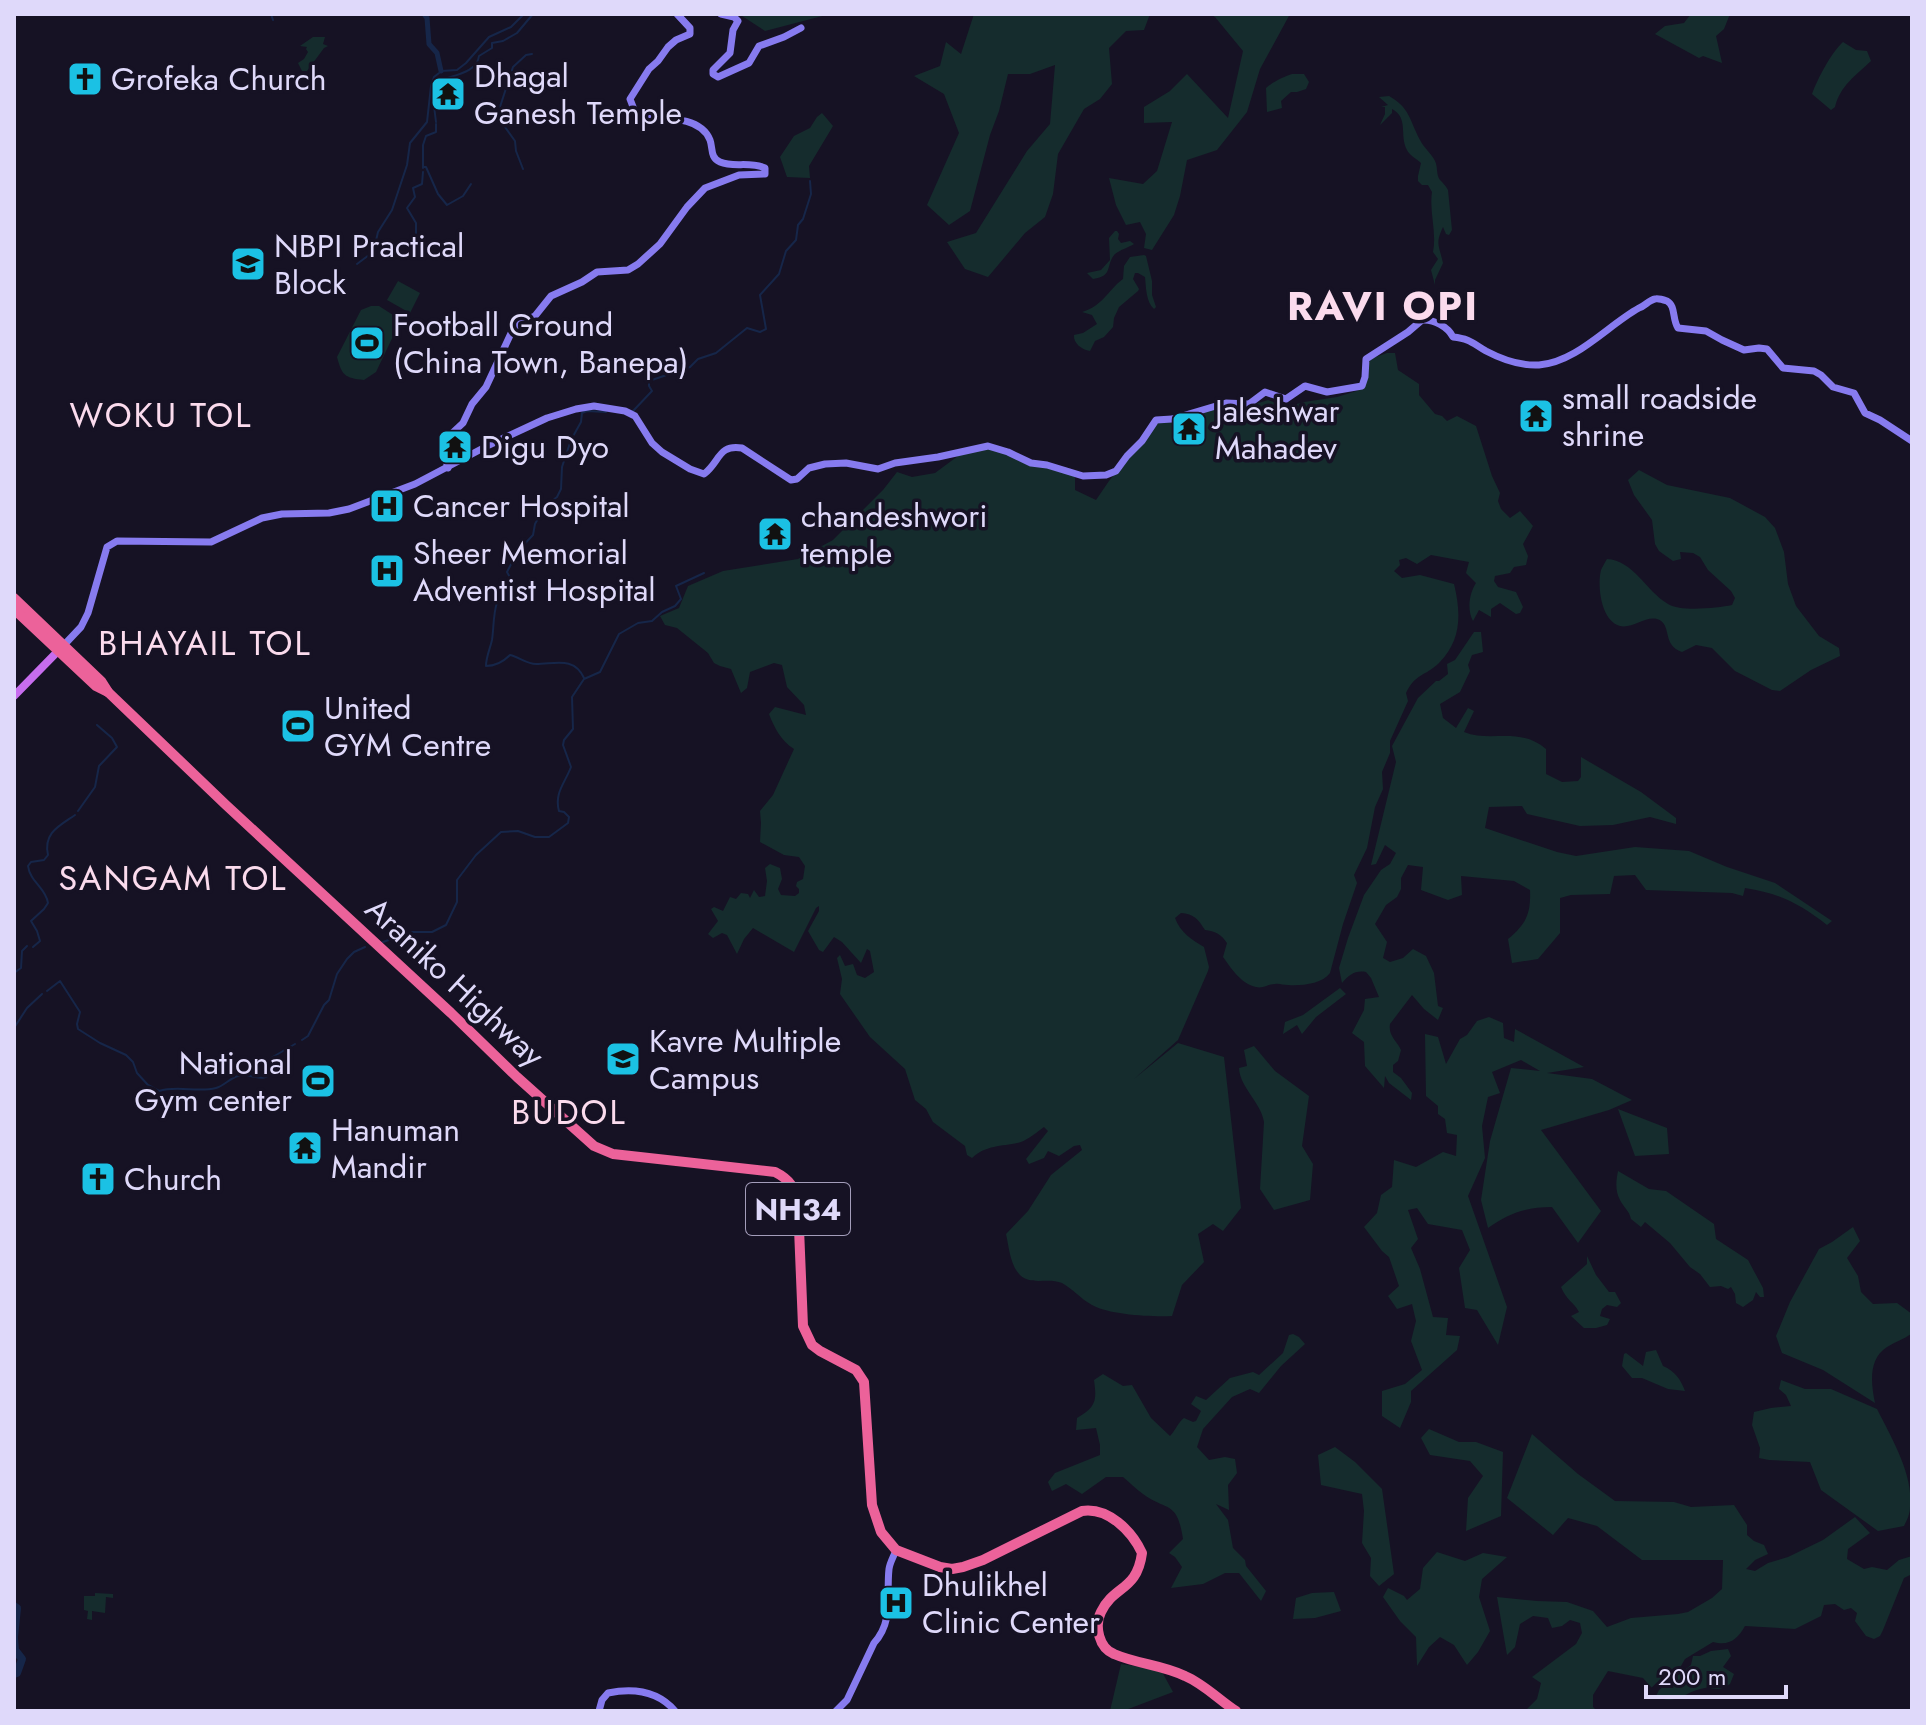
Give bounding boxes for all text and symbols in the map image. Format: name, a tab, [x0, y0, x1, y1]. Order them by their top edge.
place label: Dhagal Ganesh Temple	[474, 53, 682, 136]
place label: Grofeka Church	[111, 56, 327, 102]
church icon: Grofeka Church	[66, 60, 104, 98]
temple icon: Dhagal Ganesh Temple	[429, 75, 467, 113]
place label: NBPI Practical Block	[274, 223, 464, 306]
school or university icon: NBPI Practical Block	[229, 245, 267, 283]
district label: RAVI OPI	[1287, 277, 1479, 335]
place label: Football Ground (China Town, Banepa)	[393, 302, 689, 385]
sports icon: Football Ground (China Town, Banepa)	[348, 324, 386, 362]
place label: small roadside shrine	[1562, 375, 1757, 458]
place label: Jaleshwar Mahadev	[1211, 388, 1340, 471]
district label: WOKU TOL	[70, 391, 252, 440]
temple icon: small roadside shrine	[1517, 397, 1555, 435]
temple icon: Jaleshwar Mahadev	[1170, 410, 1208, 448]
place label: Digu Dyo	[481, 424, 609, 470]
temple icon: Digu Dyo	[436, 428, 474, 466]
place label: Cancer Hospital	[413, 483, 630, 529]
hospital icon: Cancer Hospital	[368, 487, 406, 525]
place label: chandeshwori temple	[801, 493, 988, 576]
temple icon: chandeshwori temple	[756, 515, 794, 553]
place label: Sheer Memorial Adventist Hospital	[413, 530, 656, 613]
hospital icon: Sheer Memorial Adventist Hospital	[368, 552, 406, 590]
district label: BHAYAIL TOL	[98, 619, 312, 668]
place label: United GYM Centre	[324, 685, 491, 768]
sports icon: United GYM Centre	[279, 707, 317, 745]
district label: SANGAM TOL	[58, 854, 288, 903]
street label: Araniko Highway	[355, 887, 556, 1078]
place label: Kavre Multiple Campus	[649, 1018, 841, 1101]
place label: National Gym center	[134, 1040, 292, 1123]
school or university icon: Kavre Multiple Campus	[604, 1040, 642, 1078]
sports icon: National Gym center	[299, 1062, 337, 1100]
district label: BUDOL	[511, 1088, 627, 1137]
place label: Hanuman Mandir	[331, 1107, 460, 1190]
temple icon: Hanuman Mandir	[286, 1129, 324, 1167]
place label: Church	[124, 1156, 222, 1202]
church icon: Church	[79, 1160, 117, 1198]
road number: NH34	[746, 1183, 850, 1235]
place label: Dhulikhel Clinic Center	[922, 1562, 1100, 1645]
hospital icon: Dhulikhel Clinic Center	[877, 1584, 915, 1622]
scale bar	[1646, 1649, 1786, 1699]
text: 200 m	[1658, 1659, 1726, 1694]

